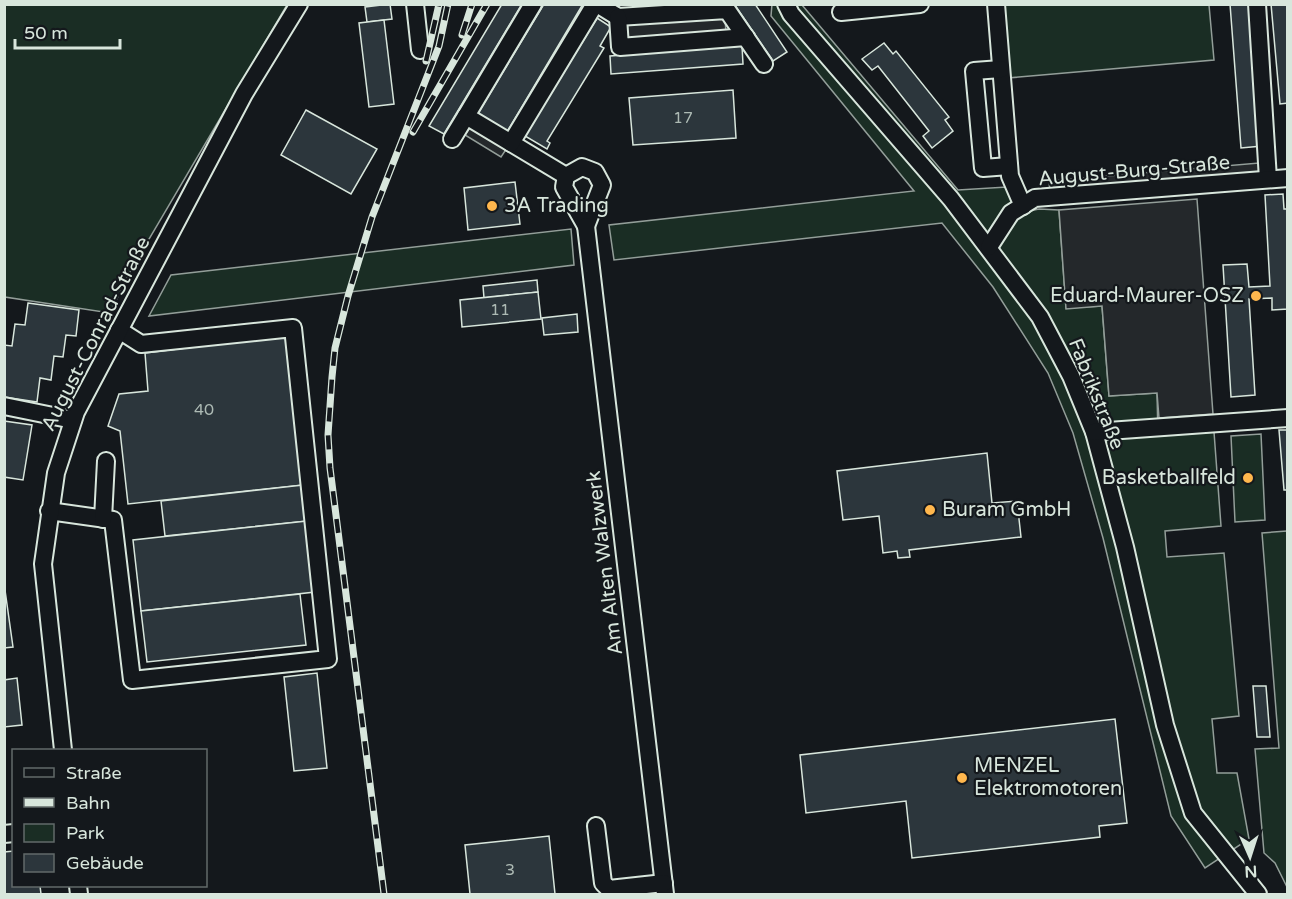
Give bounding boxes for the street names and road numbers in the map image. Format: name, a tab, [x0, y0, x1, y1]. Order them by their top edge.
street label: August-Burg-Straße	[1037, 151, 1231, 191]
street label: August-Conrad-Straße	[37, 233, 155, 435]
street label: Fabrikstraße	[1063, 335, 1129, 453]
street label: Am Alten Walzwerk	[582, 469, 628, 657]

